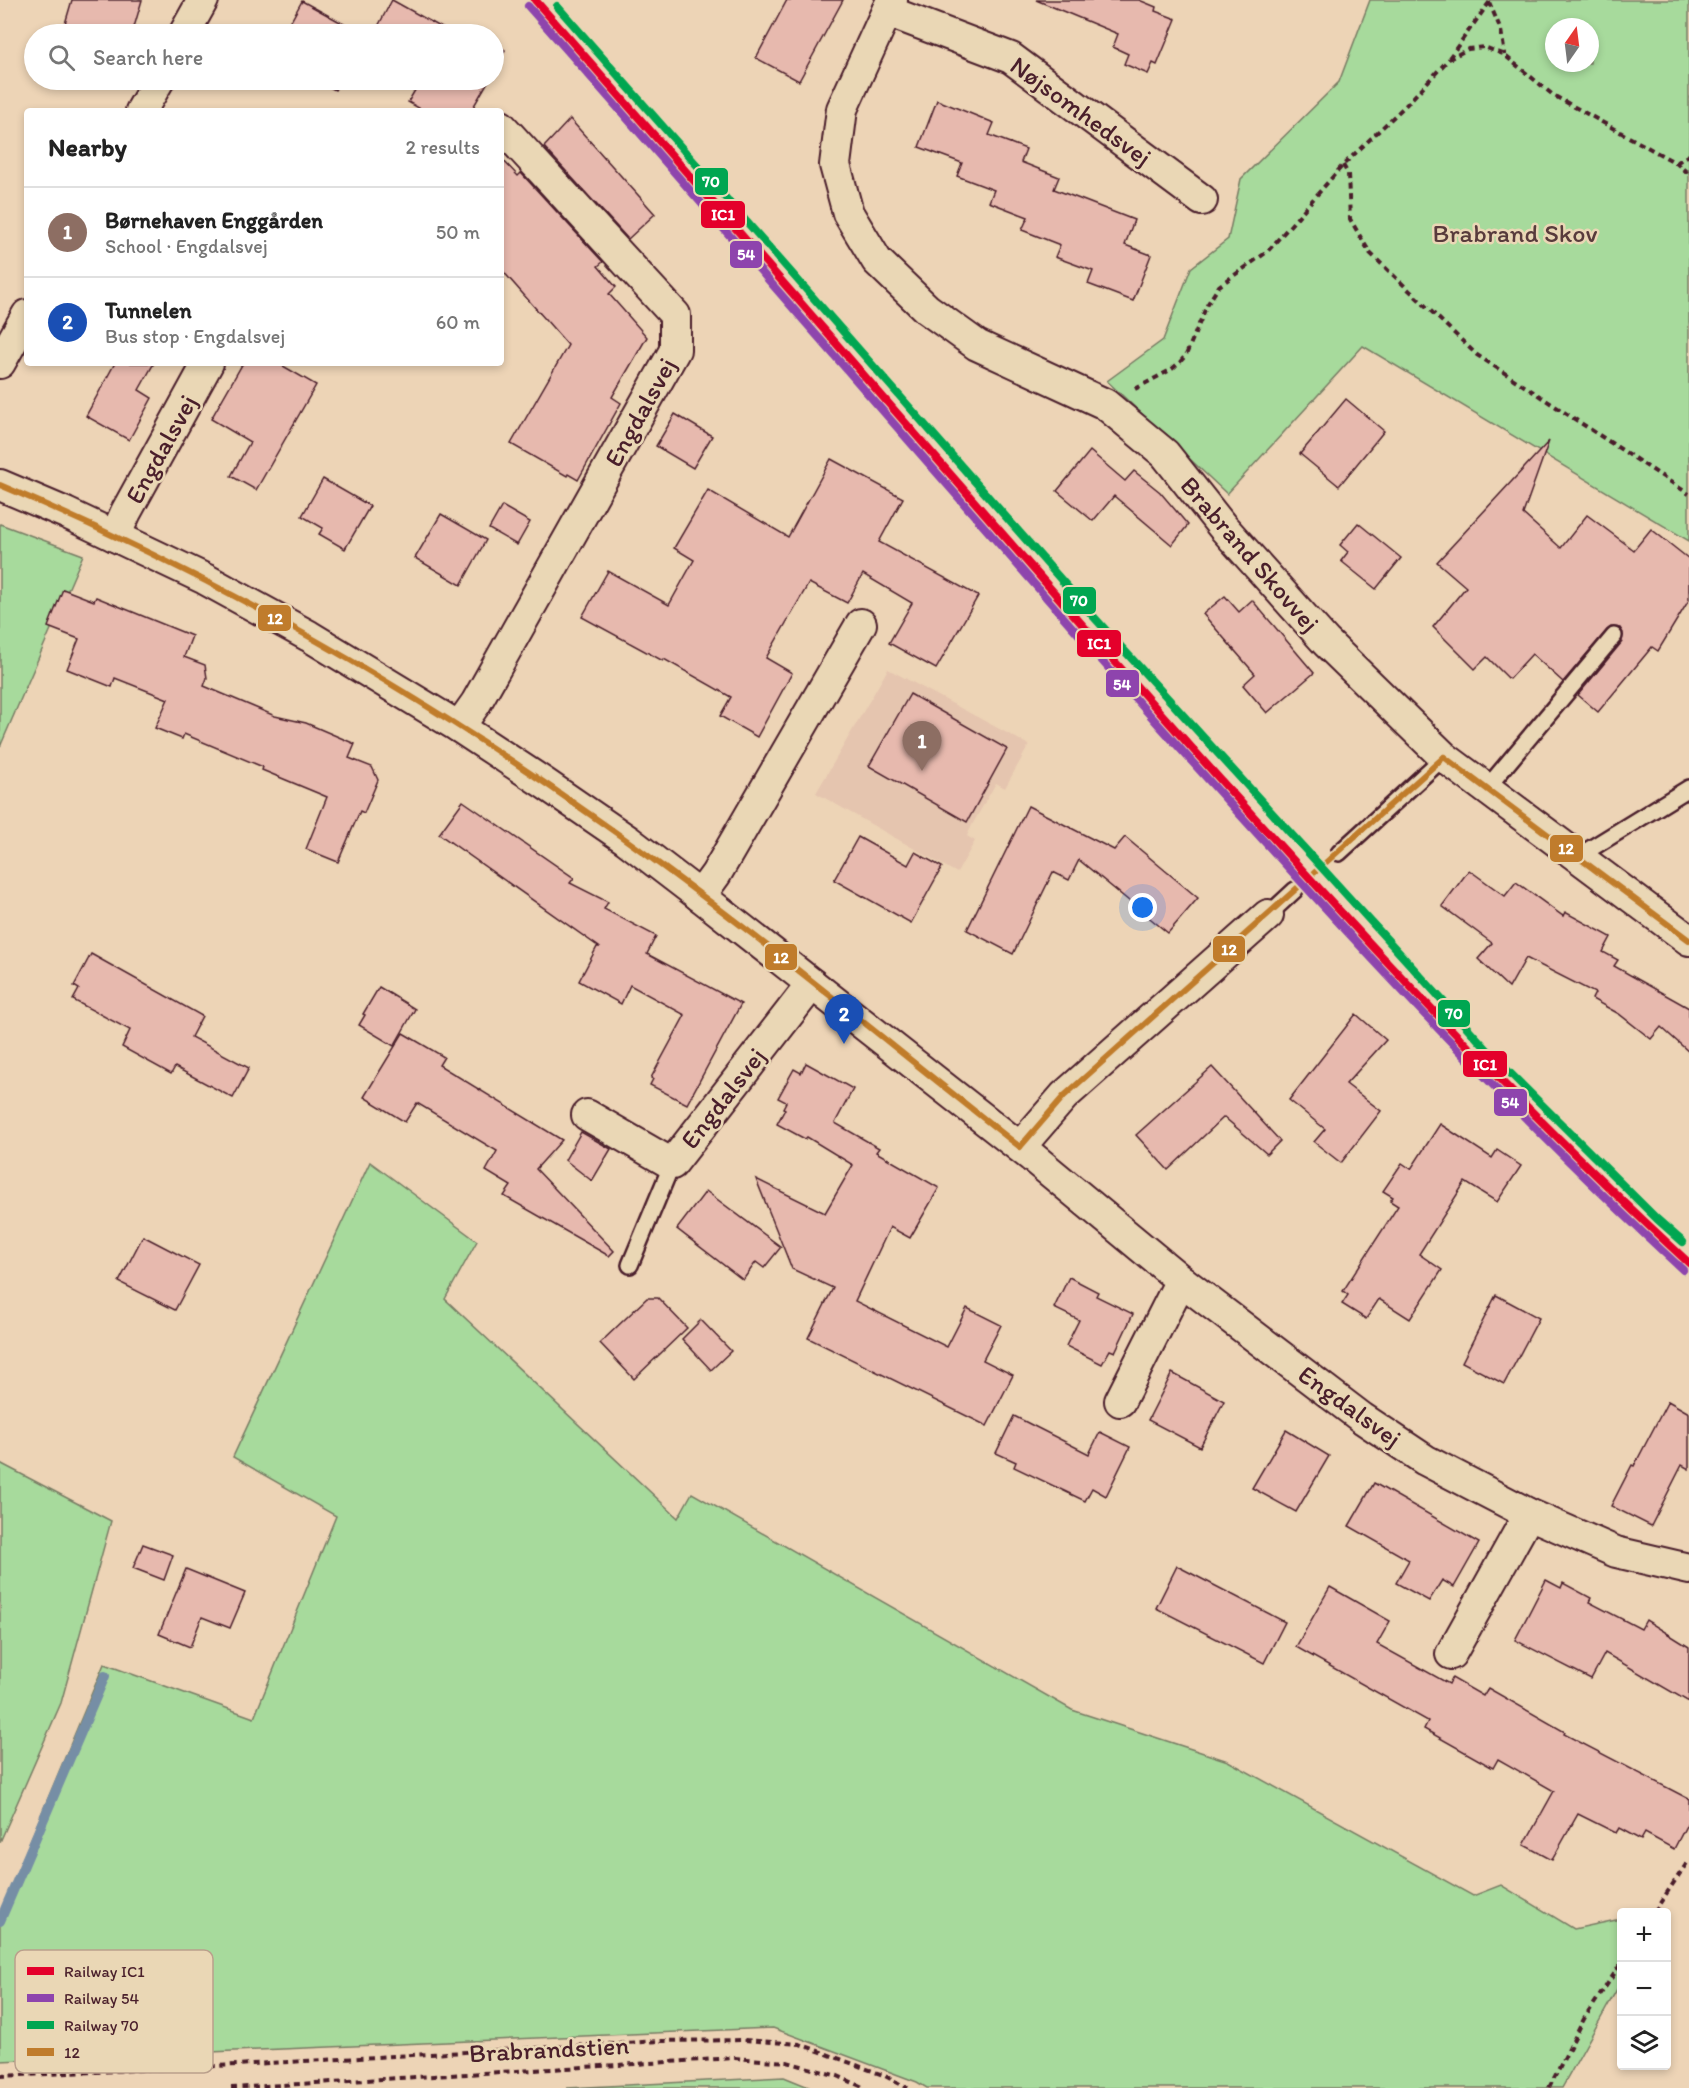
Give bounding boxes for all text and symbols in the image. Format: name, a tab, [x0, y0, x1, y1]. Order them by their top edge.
north arrow	[1545, 18, 1599, 72]
search box	[24, 24, 504, 90]
icon: search	[45, 41, 78, 74]
text: Search here	[93, 44, 203, 71]
street label: Nøjsomhedsvej	[1004, 49, 1158, 173]
text: Nearby	[48, 131, 127, 163]
text: 2 results	[406, 135, 480, 159]
line badge: 70	[694, 167, 729, 196]
text: 70	[701, 172, 720, 191]
line badge: IC1	[700, 200, 746, 229]
text: IC1	[711, 205, 735, 224]
text: Børnehaven Enggården	[105, 207, 323, 234]
park label: Brabrand Skov	[1432, 217, 1598, 249]
text: 1	[63, 220, 72, 244]
text: 50 m	[436, 220, 480, 244]
text: School · Engdalsvej	[105, 234, 268, 258]
line badge: 54	[729, 240, 763, 269]
text: 54	[737, 245, 755, 264]
text: Tunnelen	[105, 297, 192, 324]
text: 2	[62, 310, 73, 334]
text: 60 m	[436, 310, 480, 334]
text: Bus stop · Engdalsvej	[105, 324, 285, 348]
street label: Engdalsvej	[597, 352, 683, 472]
street label: Engdalsvej	[118, 389, 204, 509]
street label: Brabrand Skovvej	[1174, 470, 1326, 638]
line badge: 70	[1062, 586, 1097, 615]
text: 70	[1069, 591, 1088, 610]
line badge: 12	[257, 604, 292, 632]
text: 12	[267, 609, 284, 628]
line badge: IC1	[1076, 629, 1122, 658]
text: IC1	[1087, 634, 1111, 653]
line badge: 54	[1105, 669, 1140, 698]
text: 54	[1113, 675, 1131, 694]
pin: 1	[902, 722, 942, 771]
line badge: 12	[1549, 834, 1584, 863]
text: 12	[1558, 839, 1575, 858]
your location	[1128, 893, 1157, 922]
line badge: 12	[1212, 935, 1246, 963]
text: 12	[1221, 940, 1238, 959]
line badge: 12	[764, 943, 798, 971]
text: 12	[773, 948, 790, 967]
pin: 2	[824, 994, 864, 1044]
line badge: 70	[1437, 999, 1471, 1028]
text: 70	[1444, 1004, 1463, 1023]
street label: Engdalsvej	[674, 1041, 772, 1155]
line badge: IC1	[1462, 1050, 1508, 1078]
text: IC1	[1473, 1055, 1497, 1074]
line badge: 54	[1493, 1088, 1528, 1117]
text: 54	[1501, 1093, 1519, 1112]
street label: Engdalsvej	[1292, 1358, 1408, 1454]
map controls	[1617, 1908, 1671, 2070]
button: +	[1617, 1908, 1671, 1962]
legend	[15, 1950, 213, 2073]
text: Railway IC1	[64, 1962, 145, 1981]
button: −	[1617, 1962, 1671, 2016]
text: Railway 54	[64, 1989, 139, 2008]
text: Railway 70	[64, 2016, 139, 2035]
button: layers	[1617, 2016, 1671, 2070]
street label: Brabrandstien	[468, 2029, 630, 2069]
text: 12	[64, 2043, 80, 2062]

